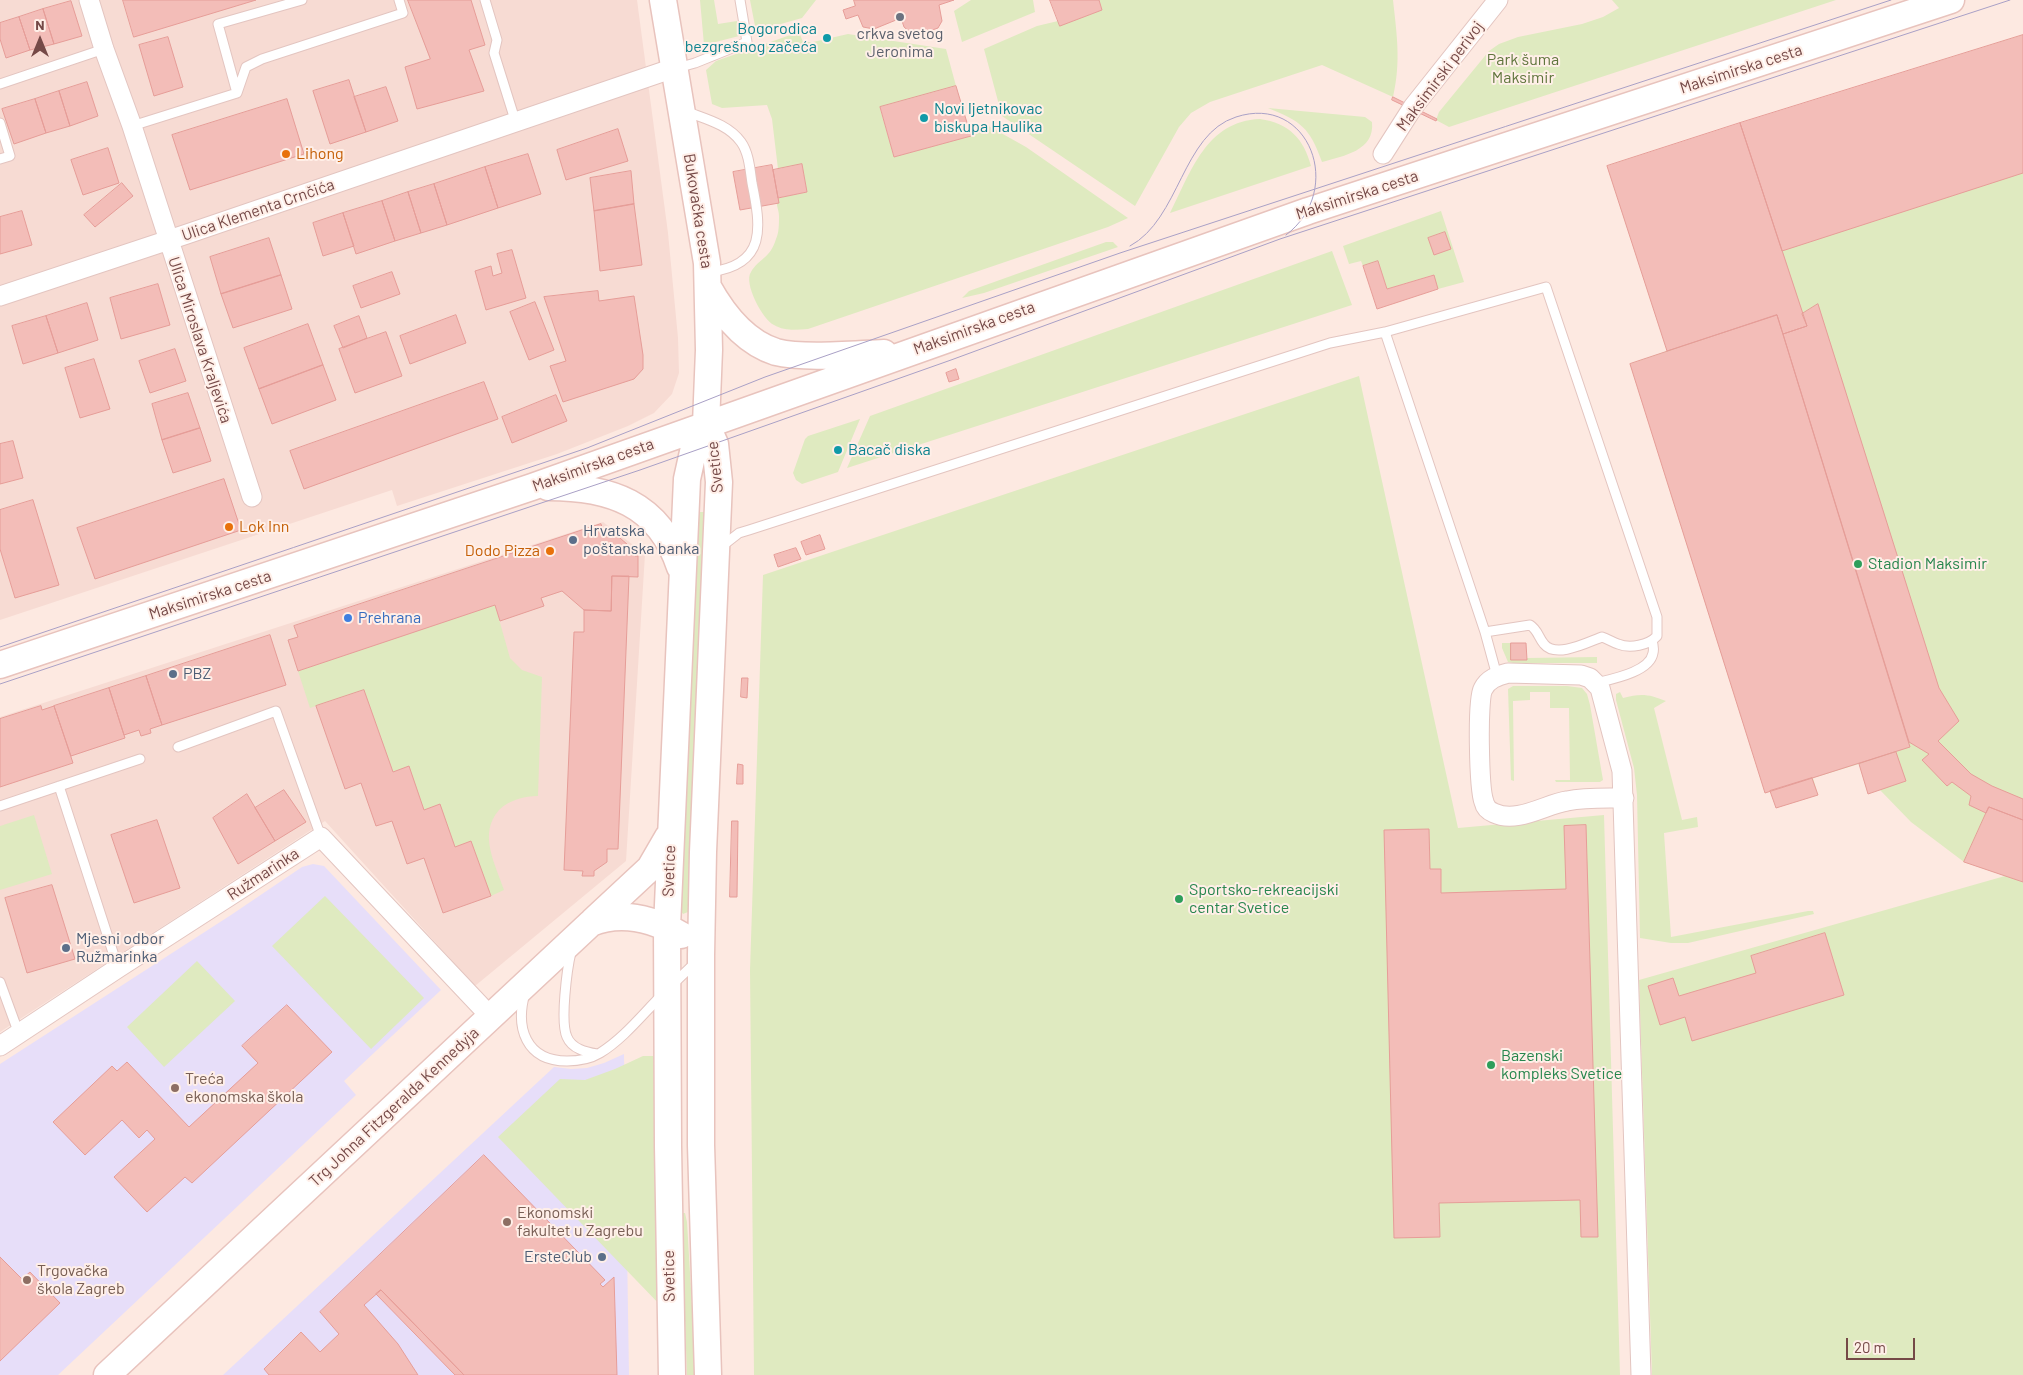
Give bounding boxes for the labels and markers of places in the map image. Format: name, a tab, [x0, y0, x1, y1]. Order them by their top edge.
marker: crkva svetog Jeronima	[894, 11, 906, 23]
place label: Bogorodica bezgrešnog začeća	[685, 19, 817, 57]
place label: crkva svetog Jeronima	[857, 24, 943, 62]
marker: Bogorodica bezgrešnog začeća	[821, 32, 833, 44]
place label: Novi ljetnikovac biskupa Haulika	[934, 99, 1043, 137]
marker: Novi ljetnikovac biskupa Haulika	[918, 112, 930, 124]
place label: Lihong	[296, 144, 344, 164]
marker: Lihong	[280, 148, 292, 160]
place label: Bacač diska	[848, 440, 931, 460]
marker: Bacač diska	[832, 444, 844, 456]
place label: Lok Inn	[239, 517, 289, 537]
marker: Lok Inn	[223, 521, 235, 533]
place label: Hrvatska poštanska banka	[583, 521, 699, 559]
marker: Hrvatska poštanska banka	[567, 534, 579, 546]
place label: Dodo Pizza	[465, 541, 540, 561]
marker: Dodo Pizza	[544, 545, 556, 557]
place label: Stadion Maksimir	[1868, 554, 1987, 574]
marker: Stadion Maksimir	[1852, 558, 1864, 570]
place label: Prehrana	[358, 608, 421, 628]
marker: Prehrana	[342, 612, 354, 624]
place label: PBZ	[183, 664, 211, 684]
marker: PBZ	[167, 668, 179, 680]
place label: Sportsko-rekreacijski centar Svetice	[1189, 880, 1339, 918]
marker: Sportsko-rekreacijski centar Svetice	[1173, 893, 1185, 905]
place label: Mjesni odbor Ružmarinka	[76, 929, 164, 967]
marker: Mjesni odbor Ružmarinka	[60, 942, 72, 954]
place label: Bazenski kompleks Svetice	[1501, 1046, 1622, 1084]
marker: Bazenski kompleks Svetice	[1485, 1059, 1497, 1071]
place label: Treća ekonomska škola	[185, 1069, 303, 1107]
marker: Treća ekonomska škola	[169, 1082, 181, 1094]
place label: Ekonomski fakultet u Zagrebu	[517, 1203, 643, 1241]
marker: Ekonomski fakultet u Zagrebu	[501, 1216, 513, 1228]
place label: ErsteClub	[524, 1247, 592, 1267]
marker: ErsteClub	[596, 1251, 608, 1263]
place label: Trgovačka škola Zagreb	[37, 1261, 125, 1299]
marker: Trgovačka škola Zagreb	[21, 1274, 33, 1286]

